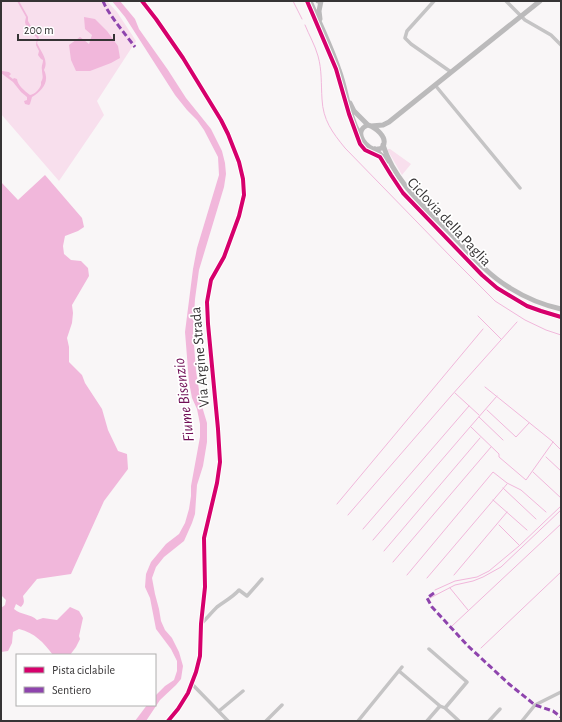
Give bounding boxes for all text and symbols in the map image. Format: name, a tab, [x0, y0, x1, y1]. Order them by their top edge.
scale bar	[18, 16, 114, 42]
text: 200 m	[24, 24, 54, 36]
street label: Ciclovia della Paglia	[404, 175, 494, 269]
street label: Via Argine Strada	[188, 306, 212, 408]
water label: Fiume Bisenzio	[171, 357, 197, 443]
legend	[16, 654, 156, 706]
text: Pista ciclabile	[52, 664, 115, 676]
text: Sentiero	[52, 684, 91, 696]

